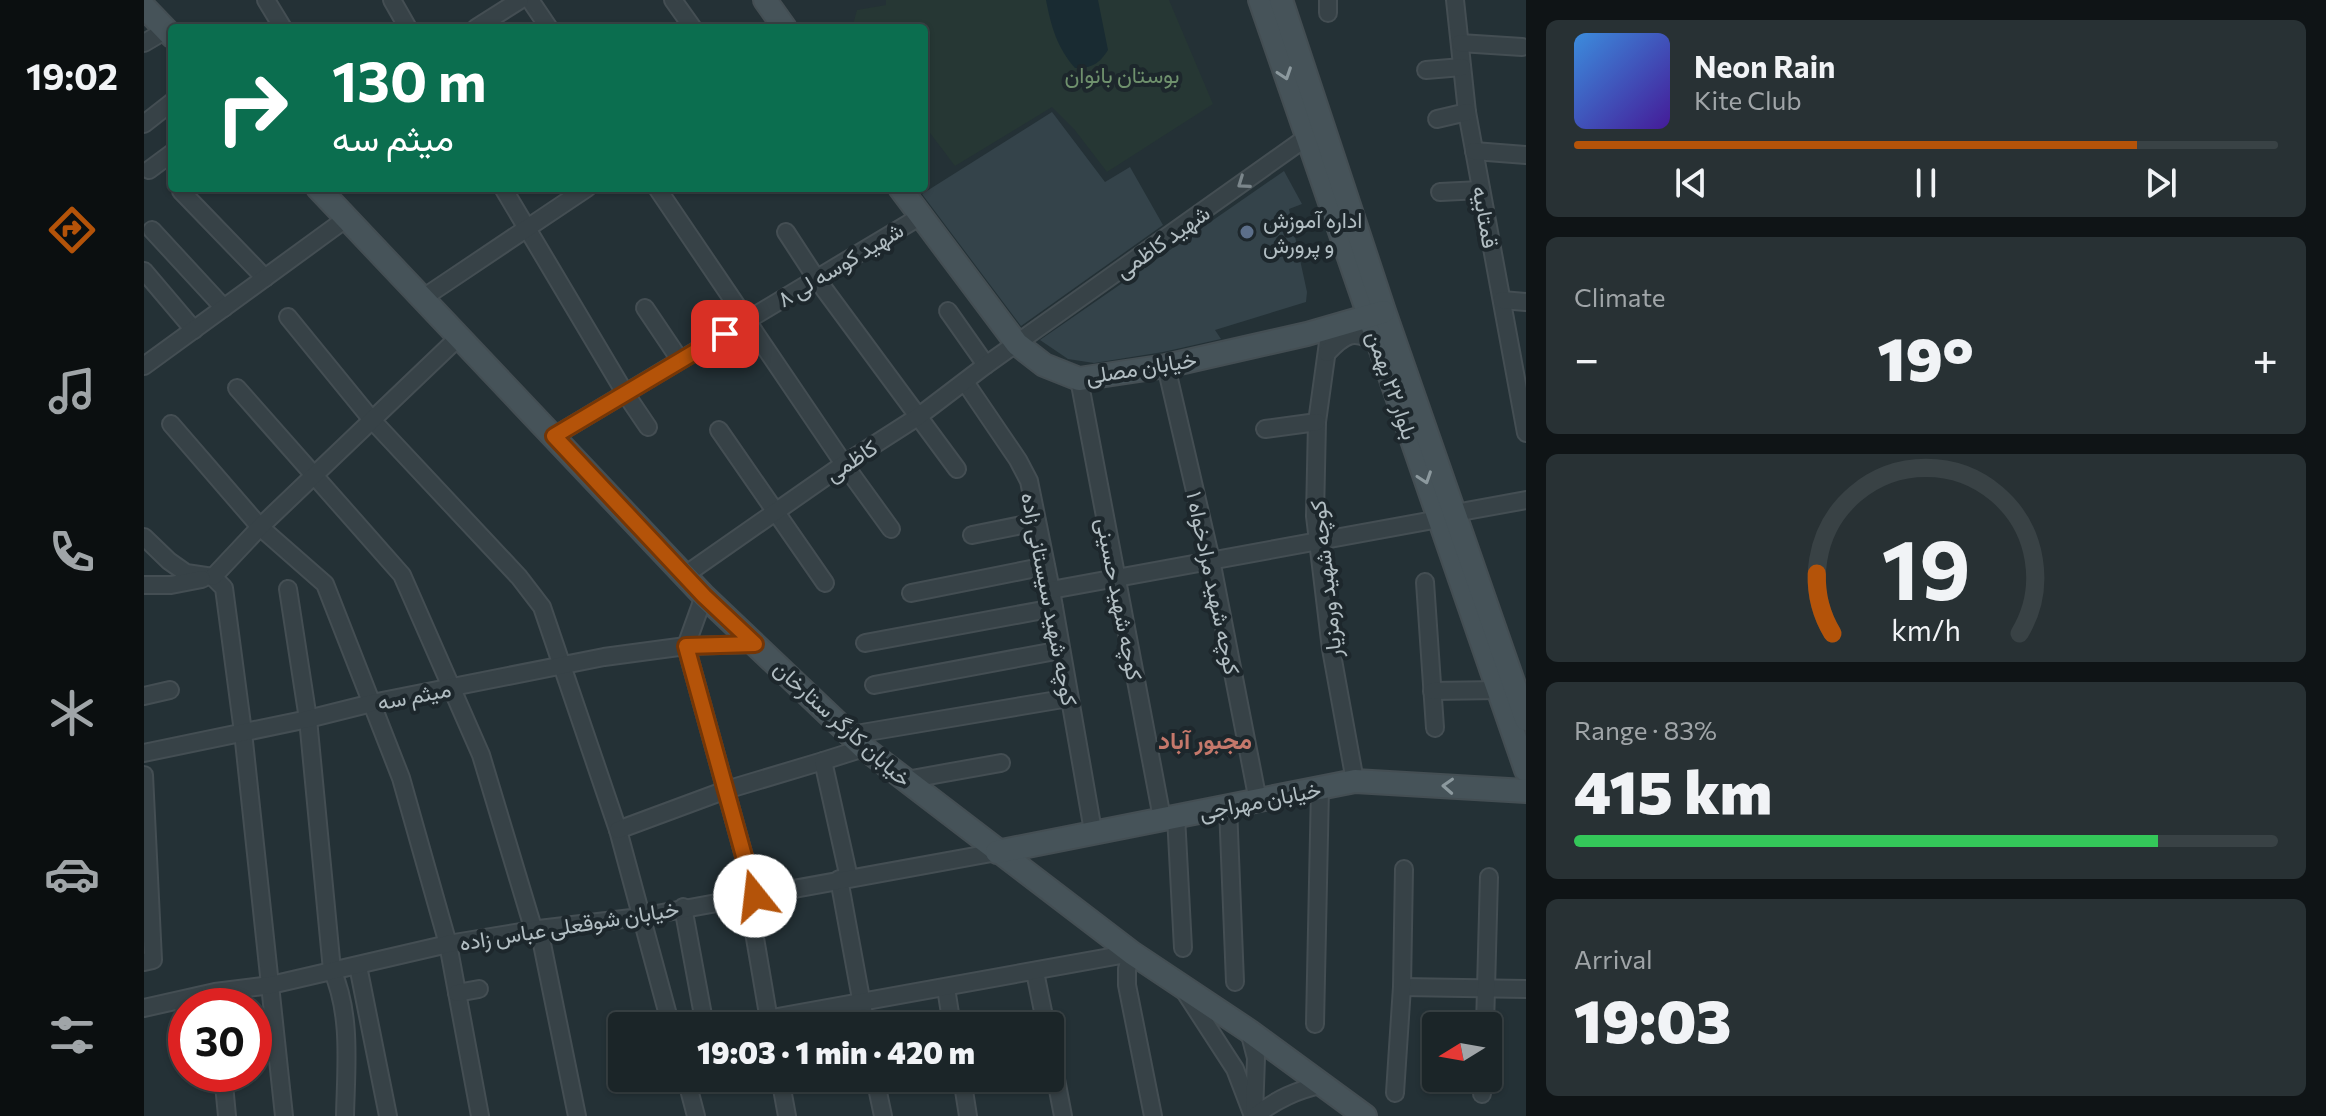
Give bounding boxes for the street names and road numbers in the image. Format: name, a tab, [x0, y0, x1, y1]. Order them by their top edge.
street label: قمتابیه	[1467, 184, 1505, 250]
street label: شهید کاظمی	[1110, 199, 1215, 284]
street label: شهید کوسه لی ۸	[772, 216, 909, 313]
street label: بلوار ۲۲ بهمن	[1361, 327, 1424, 443]
street label: خیابان مصلی	[1084, 345, 1198, 390]
street label: کاظمی	[820, 433, 883, 488]
street label: ۱ کوچه شهید مرادخواه	[1179, 489, 1247, 678]
street label: کوچه شهید سیستانی زاده	[1014, 490, 1084, 709]
street label: کوچه شهید ورمزیار	[1303, 499, 1349, 660]
street label: کوچه شهید حسینی	[1089, 515, 1149, 683]
street label: خیابان کارگر ستارخان	[768, 654, 917, 793]
street label: میثم سه	[375, 675, 454, 717]
street label: خیابان مهراجی	[1197, 775, 1323, 826]
street label: خیابان شوقعلی عباس زاده	[457, 894, 681, 957]

